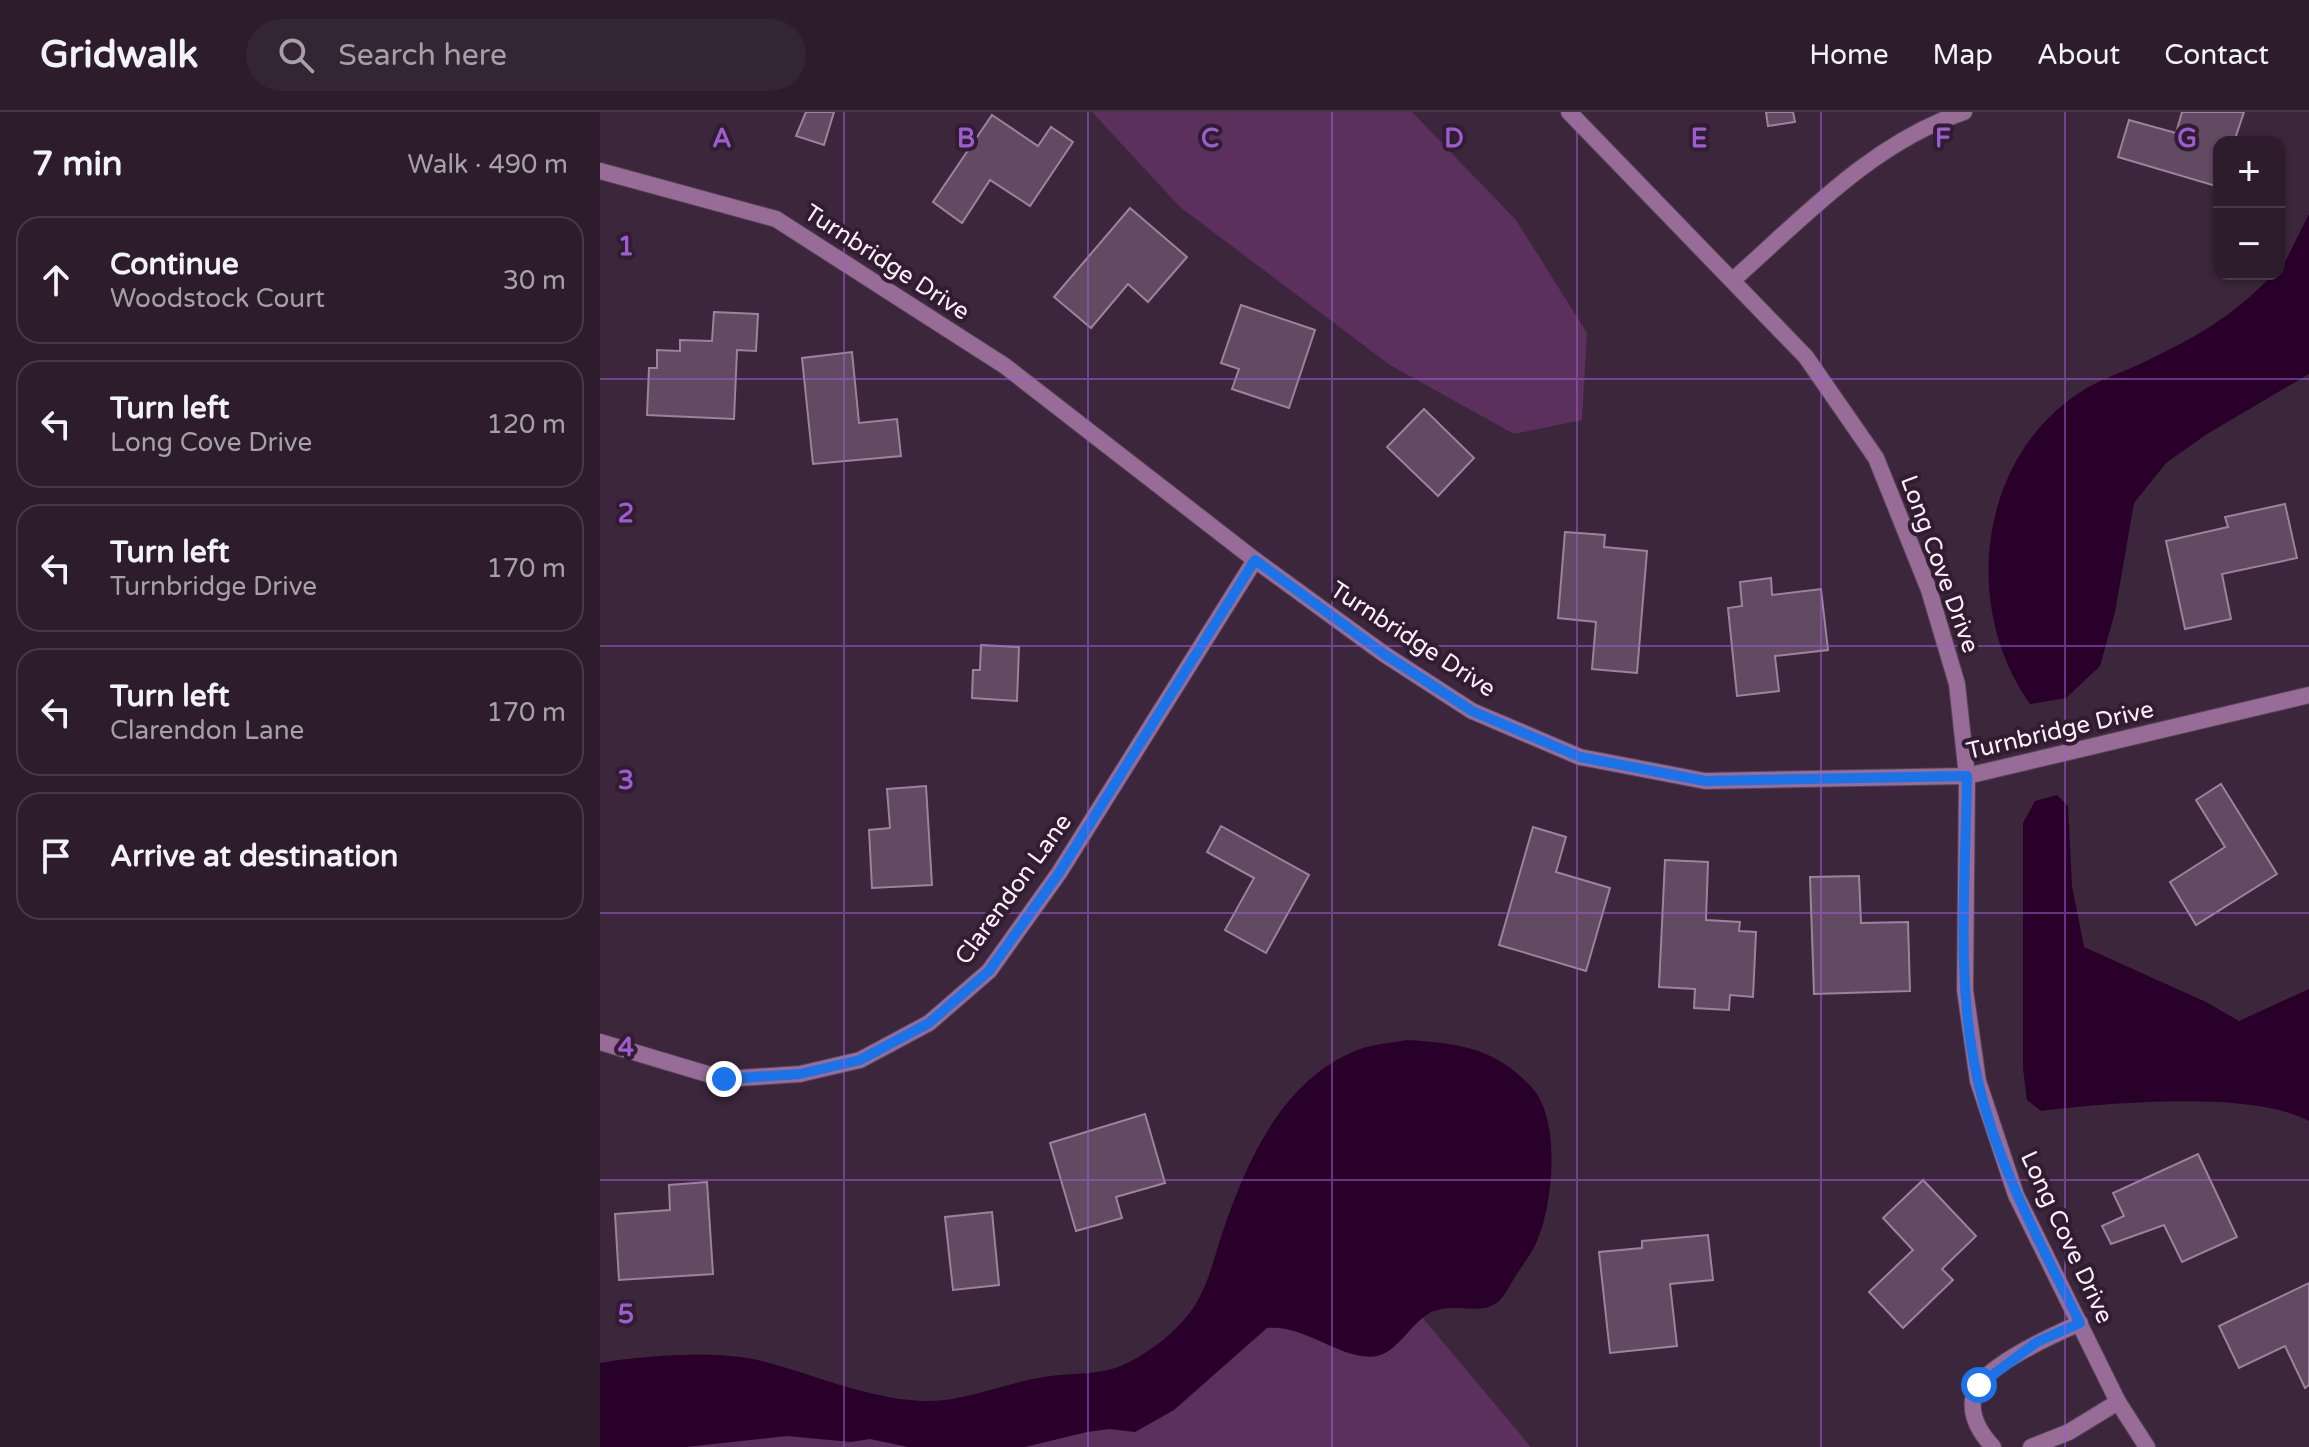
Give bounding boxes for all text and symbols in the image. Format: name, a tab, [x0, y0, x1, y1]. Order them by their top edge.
search box	[246, 19, 806, 91]
text: Gridwalk	[40, 32, 198, 78]
icon: search	[274, 33, 318, 77]
text: Search here	[338, 37, 507, 74]
text: Home	[1809, 38, 1889, 72]
text: Map	[1933, 38, 1993, 72]
text: About	[2037, 38, 2120, 72]
text: Contact	[2164, 38, 2269, 72]
text: A	[712, 123, 732, 154]
text: B	[957, 123, 975, 154]
text: C	[1201, 123, 1219, 154]
text: D	[1444, 123, 1464, 154]
text: E	[1691, 123, 1707, 154]
text: F	[1935, 123, 1951, 154]
text: G	[2177, 123, 2197, 154]
map controls	[2213, 136, 2285, 280]
button: +	[2213, 136, 2285, 208]
text: 7 min	[32, 144, 123, 185]
text: Walk · 490 m	[408, 149, 568, 180]
street label: Turnbridge Drive	[799, 198, 975, 327]
button: −	[2213, 208, 2285, 280]
text: 1	[618, 231, 634, 262]
text: Continue	[110, 246, 239, 283]
icon: ahead	[34, 258, 78, 302]
text: 30 m	[503, 265, 566, 296]
text: Woodstock Court	[110, 283, 325, 314]
text: Turn left	[110, 390, 229, 427]
icon: left	[34, 402, 78, 446]
text: 120 m	[486, 409, 566, 440]
text: Long Cove Drive	[110, 427, 312, 458]
street label: Long Cove Drive	[1894, 472, 1985, 657]
text: 2	[618, 498, 634, 529]
text: Turn left	[110, 534, 229, 571]
icon: left	[34, 546, 78, 590]
text: 170 m	[486, 553, 566, 584]
text: Turnbridge Drive	[110, 571, 317, 602]
street label: Turnbridge Drive	[1325, 575, 1501, 704]
text: Turn left	[110, 678, 229, 715]
icon: left	[34, 690, 78, 734]
street label: Turnbridge Drive	[1964, 695, 2156, 766]
text: 170 m	[486, 697, 566, 728]
text: Clarendon Lane	[110, 715, 304, 746]
text: 3	[618, 765, 634, 796]
street label: Clarendon Lane	[949, 808, 1078, 970]
icon: arrive	[34, 834, 78, 878]
text: Arrive at destination	[110, 838, 398, 875]
text: 4	[618, 1032, 634, 1063]
route end	[706, 1061, 742, 1097]
street label: Long Cove Drive	[2014, 1147, 2119, 1328]
text: 5	[618, 1299, 634, 1330]
route start	[1961, 1367, 1997, 1403]

